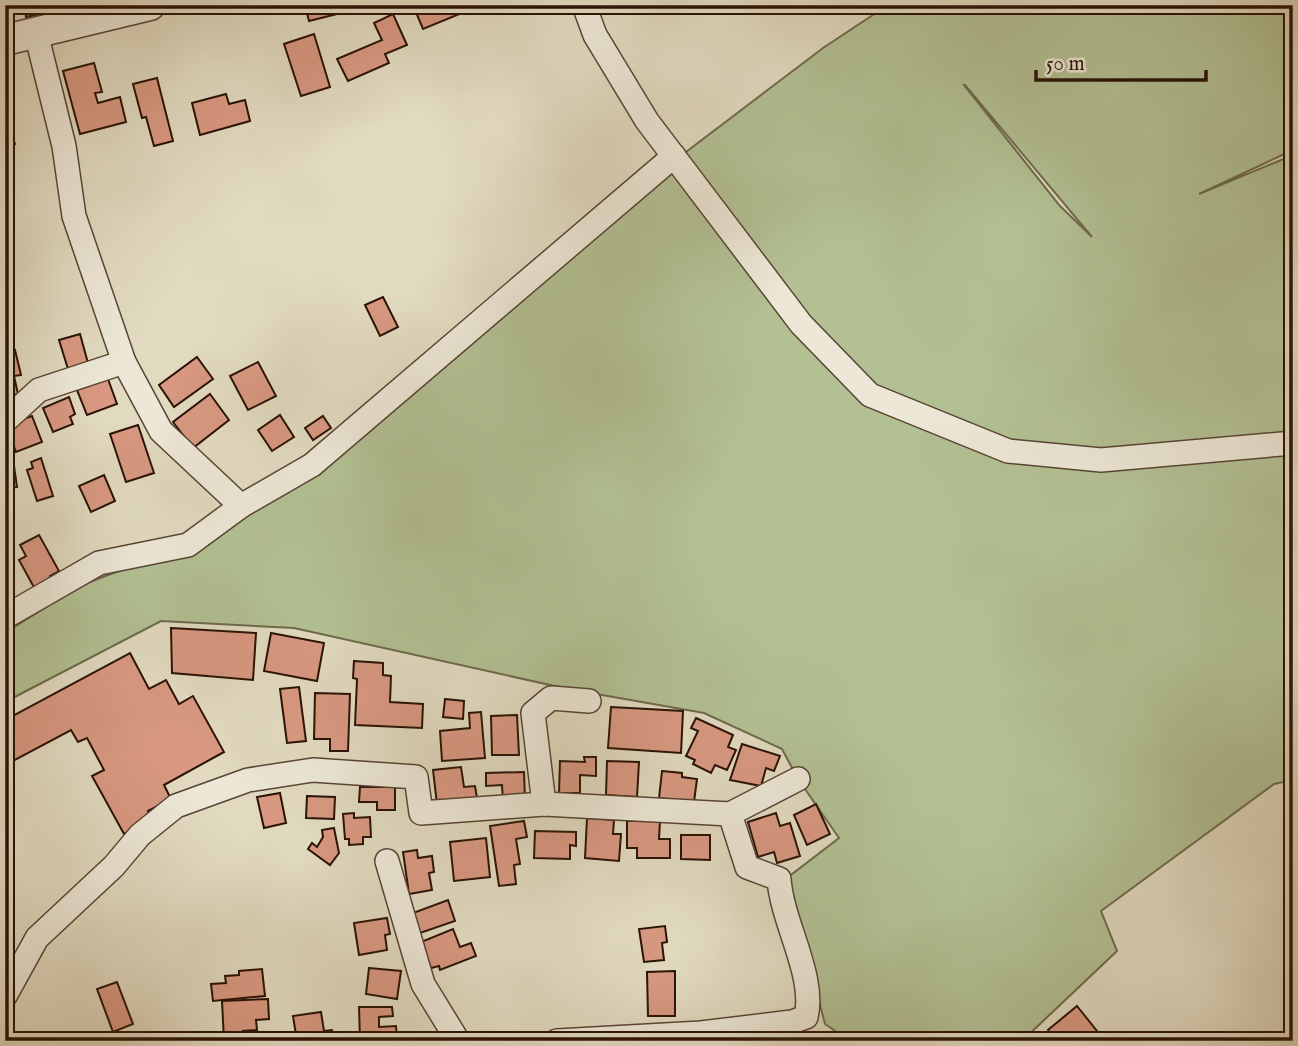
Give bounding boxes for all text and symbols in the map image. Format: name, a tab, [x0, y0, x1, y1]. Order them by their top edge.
scale bar	[1036, 38, 1205, 82]
text: 50 m	[1046, 51, 1085, 78]

